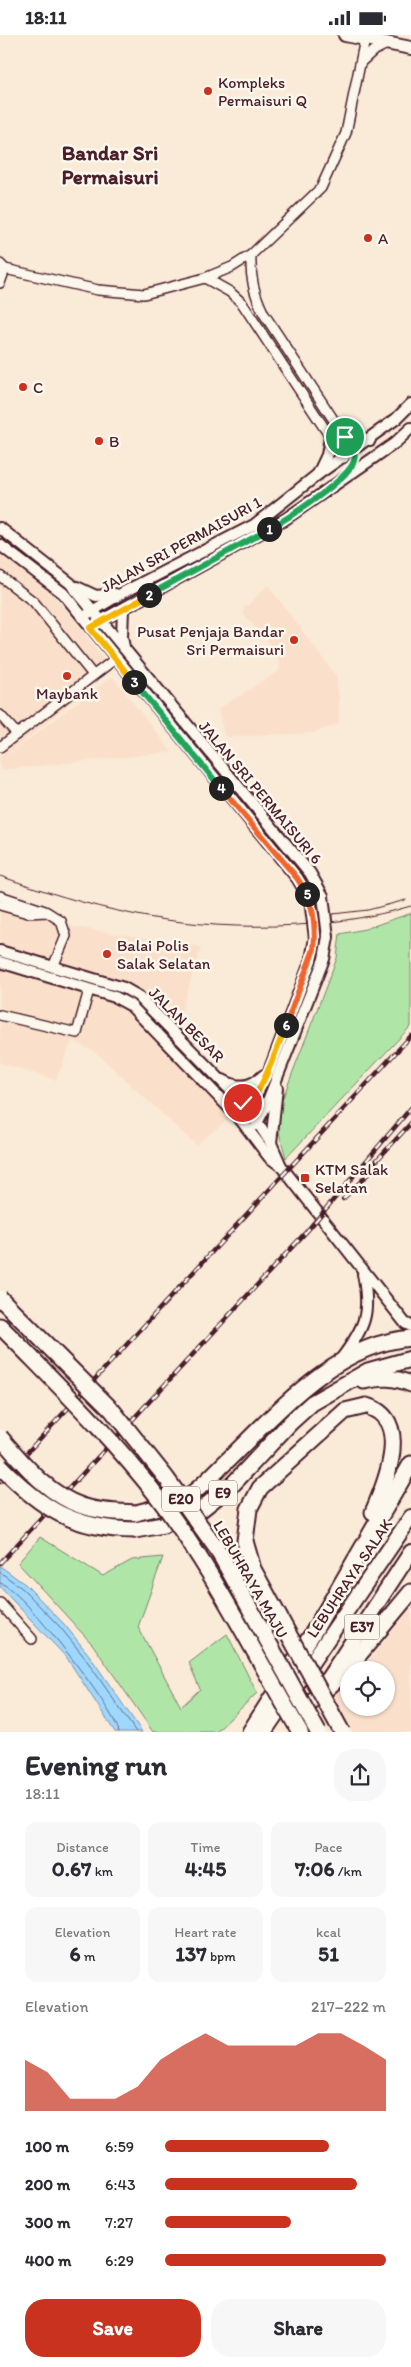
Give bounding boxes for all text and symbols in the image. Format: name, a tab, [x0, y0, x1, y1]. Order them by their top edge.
text: 18:11	[25, 6, 67, 29]
place label: Kompleks Permaisuri Q	[218, 73, 308, 110]
marker: Kompleks Permaisuri Q	[202, 85, 214, 97]
district label: Bandar Sri Permaisuri	[61, 140, 159, 189]
place label: A	[378, 229, 388, 248]
marker: A	[362, 232, 374, 244]
place label: C	[33, 378, 43, 397]
marker: C	[17, 381, 29, 393]
pin	[324, 416, 366, 458]
icon: arrive	[331, 423, 359, 451]
place label: B	[109, 432, 119, 451]
marker: B	[93, 435, 105, 447]
street label: JALAN SRI PERMAISURI 1	[98, 492, 265, 596]
pin: 1	[256, 517, 282, 541]
text: 1	[266, 521, 273, 538]
pin: 2	[136, 583, 162, 607]
text: 2	[146, 587, 153, 604]
place label: Pusat Penjaja Bandar Sri Permaisuri	[137, 622, 284, 659]
marker: Pusat Penjaja Bandar Sri Permaisuri	[288, 634, 300, 646]
pin: 3	[122, 669, 146, 695]
marker: Maybank	[61, 670, 73, 682]
text: 3	[131, 674, 138, 691]
place label: Maybank	[36, 684, 99, 703]
street label: JALAN SRI PERMAISURI 6	[195, 717, 326, 868]
pin: 4	[208, 775, 234, 801]
text: 4	[217, 780, 226, 797]
pin: 5	[294, 881, 320, 907]
text: 5	[304, 886, 311, 903]
place label: Balai Polis Salak Selatan	[117, 936, 211, 973]
marker: Balai Polis Salak Selatan	[101, 948, 113, 960]
street label: JALAN BESAR	[145, 983, 228, 1066]
pin: 6	[274, 1013, 298, 1037]
text: 6	[283, 1017, 290, 1034]
pin	[222, 1082, 264, 1124]
icon: check	[229, 1089, 257, 1117]
place label: KTM Salak Selatan	[315, 1160, 388, 1197]
marker: KTM Salak Selatan	[299, 1172, 311, 1184]
road number: E9	[209, 1481, 237, 1505]
road number: E20	[162, 1487, 200, 1511]
street label: LEBUHRAYA SALAK	[303, 1515, 396, 1641]
street label: LEBUHRAYA MAJU	[209, 1517, 292, 1641]
road number: E37	[344, 1615, 380, 1639]
map controls	[340, 1661, 395, 1716]
button: locate	[340, 1661, 395, 1716]
text: Evening run	[25, 1748, 167, 1782]
button: share	[334, 1749, 386, 1801]
text: 18:11	[25, 1784, 60, 1803]
text: Distance	[56, 1839, 109, 1856]
text: Time	[191, 1839, 220, 1856]
text: Pace	[314, 1839, 343, 1856]
text: 0.67	[52, 1856, 91, 1881]
text: 4:45	[185, 1856, 226, 1881]
text: 7:06	[295, 1856, 335, 1881]
text: km	[91, 1863, 113, 1880]
text: /km	[335, 1863, 362, 1880]
text: Elevation	[55, 1924, 110, 1941]
text: Heart rate	[175, 1924, 236, 1941]
text: kcal	[316, 1924, 341, 1941]
text: 6	[69, 1941, 81, 1966]
text: 137	[175, 1941, 207, 1966]
text: 51	[318, 1941, 339, 1966]
text: m	[81, 1948, 96, 1965]
text: bpm	[207, 1948, 236, 1965]
text: Elevation	[25, 1997, 89, 2016]
text: 217–222 m	[311, 1997, 386, 2016]
text: 100 m	[25, 2137, 69, 2156]
text: 6:59	[105, 2137, 134, 2156]
text: 200 m	[25, 2175, 70, 2194]
text: 6:43	[105, 2175, 136, 2194]
text: 300 m	[25, 2213, 71, 2232]
text: 7:27	[105, 2213, 133, 2232]
text: 400 m	[25, 2251, 71, 2270]
text: 6:29	[105, 2251, 134, 2270]
button: Save	[25, 2299, 201, 2357]
button: Share	[211, 2299, 386, 2357]

